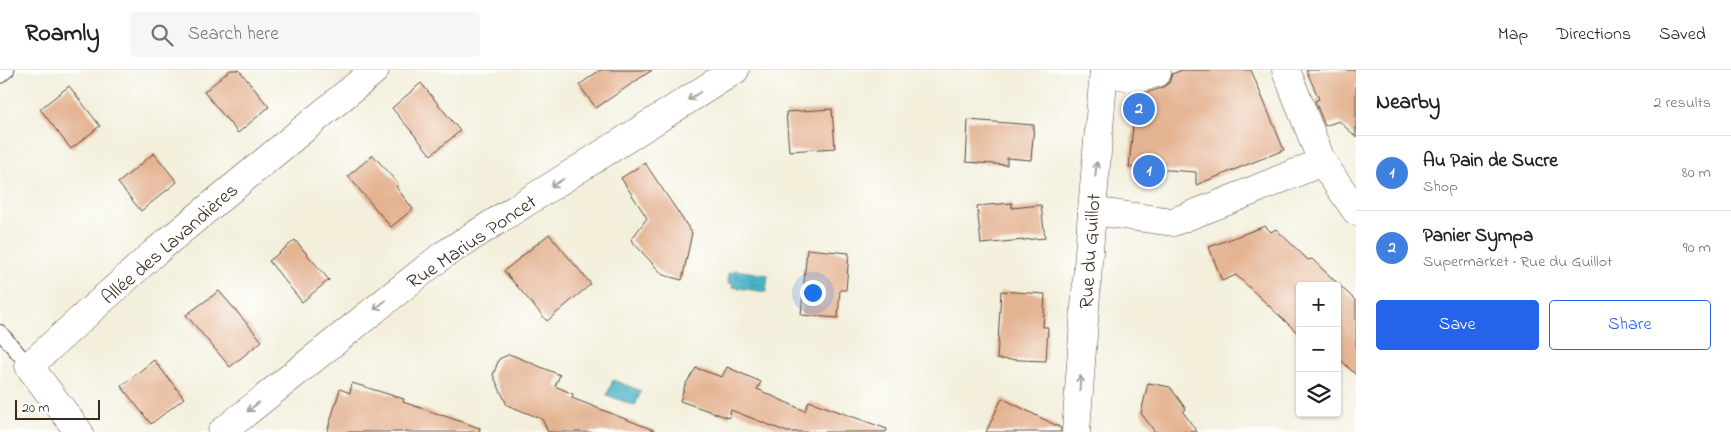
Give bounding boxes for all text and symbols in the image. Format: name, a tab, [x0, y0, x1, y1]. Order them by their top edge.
search box	[130, 12, 480, 57]
text: Roamly	[25, 17, 100, 52]
icon: search	[148, 21, 176, 49]
text: Search here	[188, 21, 279, 48]
text: Map	[1498, 22, 1528, 48]
text: Directions	[1556, 22, 1631, 48]
text: Saved	[1659, 22, 1706, 48]
text: Nearby	[1376, 88, 1440, 118]
pin: 2	[1123, 90, 1155, 128]
one-way arrow	[687, 91, 701, 101]
text: 2 results	[1653, 91, 1711, 115]
text: Au Pain de Sucre	[1423, 148, 1558, 175]
pin: 1	[1133, 152, 1165, 190]
one-way arrow	[1091, 161, 1101, 177]
text: 1	[1389, 161, 1395, 185]
text: 80 m	[1682, 161, 1711, 185]
text: Shop	[1423, 175, 1458, 199]
street label: Allée des Lavandières	[96, 177, 245, 313]
one-way arrow	[550, 178, 564, 188]
street label: Rue Marius Poncet	[402, 189, 543, 297]
street label: Rue du Guillot	[1073, 192, 1110, 310]
text: Panier Sympa	[1423, 223, 1533, 250]
text: 2	[1388, 236, 1396, 260]
text: 90 m	[1683, 236, 1711, 260]
text: Supermarket · Rue du Guillot	[1423, 250, 1613, 274]
your location	[800, 280, 826, 306]
map controls	[1296, 282, 1341, 417]
button: +	[1296, 282, 1341, 327]
one-way arrow	[374, 300, 387, 311]
button: Save	[1376, 300, 1539, 350]
button: Share	[1549, 300, 1711, 350]
button: −	[1296, 327, 1341, 372]
button: layers	[1296, 372, 1341, 417]
one-way arrow	[1075, 376, 1084, 392]
scale bar	[15, 397, 100, 420]
text: 20 m	[22, 398, 49, 419]
one-way arrow	[247, 401, 260, 412]

